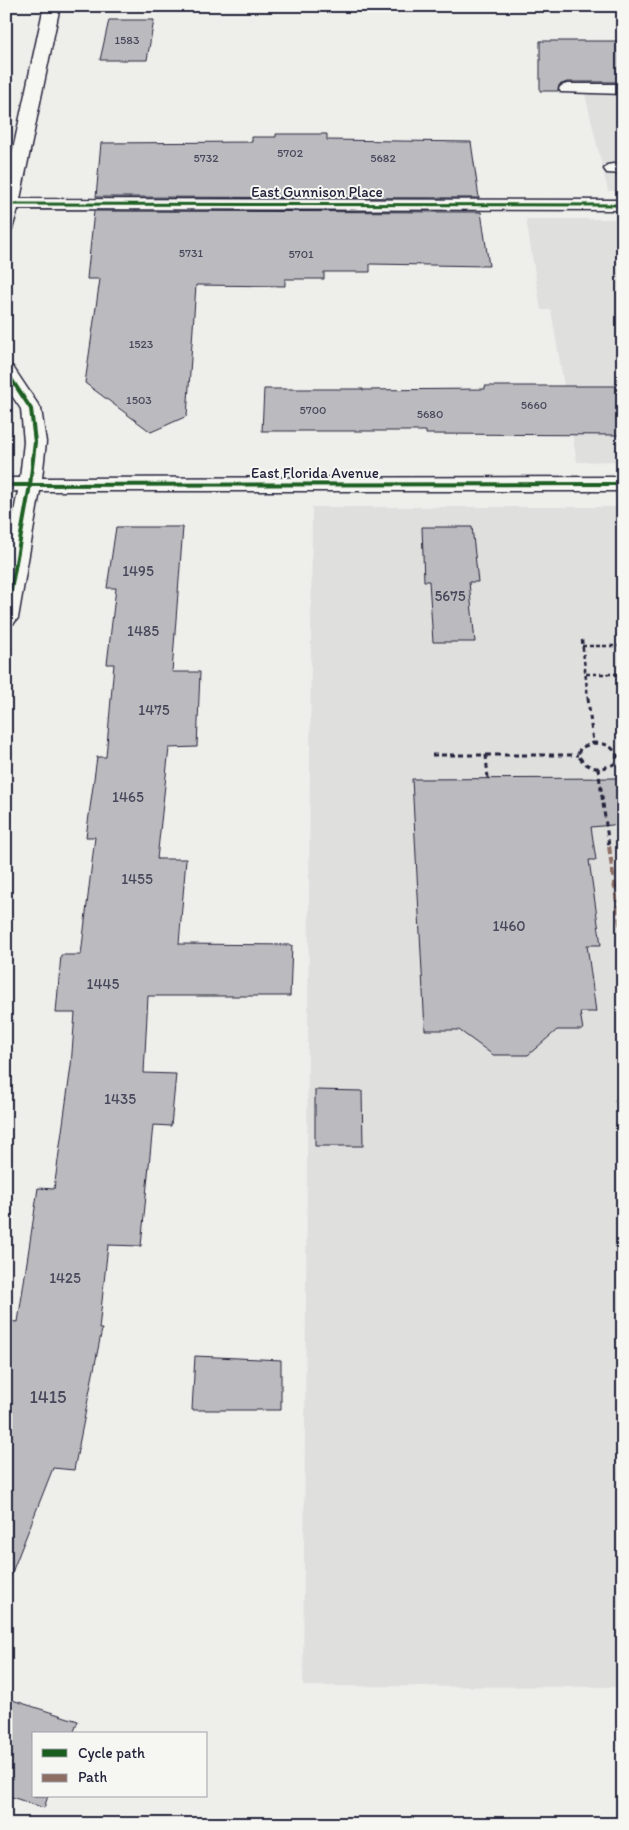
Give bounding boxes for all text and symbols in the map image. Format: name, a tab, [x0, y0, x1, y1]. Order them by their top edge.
house number: 1583	[115, 33, 140, 47]
house number: 5702	[277, 146, 304, 160]
house number: 5732	[193, 151, 219, 165]
house number: 5682	[370, 151, 396, 165]
street label: East Gunnison Place	[251, 183, 383, 201]
house number: 5731	[179, 246, 204, 260]
house number: 5701	[288, 247, 314, 261]
house number: 1523	[129, 337, 154, 351]
house number: 1503	[126, 393, 152, 407]
house number: 5660	[521, 398, 547, 412]
house number: 5700	[299, 403, 327, 417]
house number: 5680	[417, 407, 443, 421]
street label: East Florida Avenue	[251, 464, 379, 482]
house number: 1495	[122, 562, 154, 580]
house number: 5675	[434, 587, 466, 605]
house number: 1485	[127, 622, 159, 640]
house number: 1475	[138, 701, 170, 719]
house number: 1465	[112, 788, 144, 806]
house number: 1455	[121, 870, 153, 888]
house number: 1460	[492, 917, 526, 935]
house number: 1445	[87, 975, 120, 993]
house number: 1435	[104, 1090, 136, 1108]
house number: 1425	[49, 1269, 81, 1287]
house number: 1415	[30, 1386, 66, 1408]
legend	[32, 1732, 208, 1798]
text: Cycle path	[78, 1744, 145, 1762]
text: Path	[78, 1768, 107, 1786]

